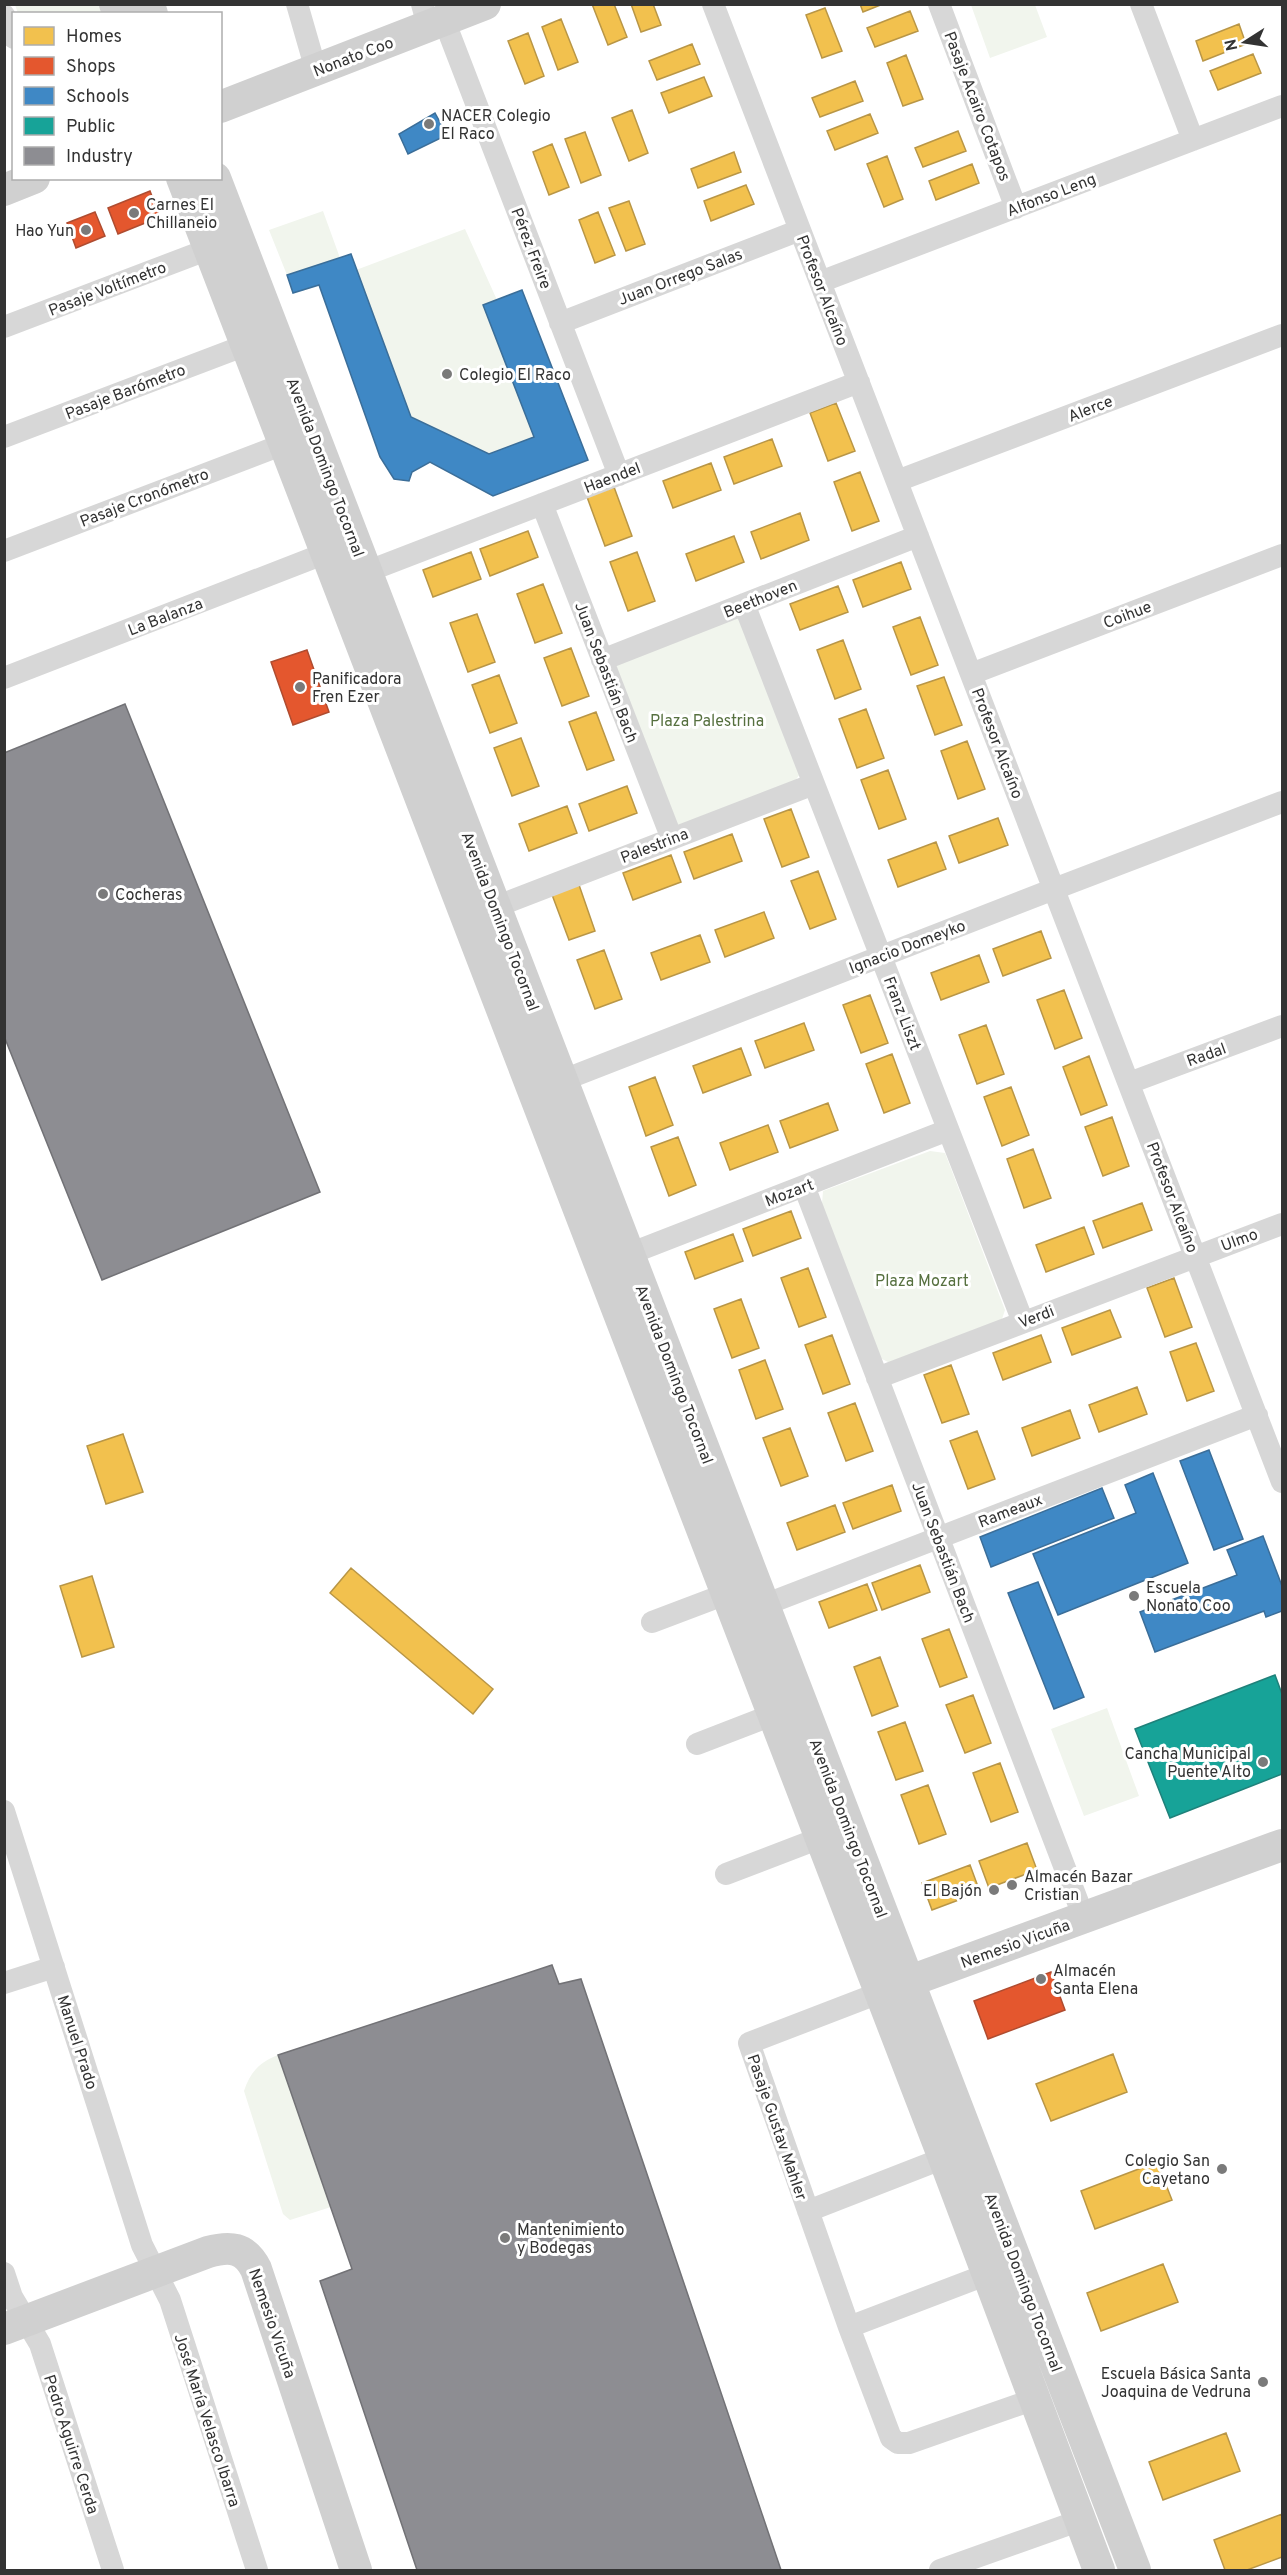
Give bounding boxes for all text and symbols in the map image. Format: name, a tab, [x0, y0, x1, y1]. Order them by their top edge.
legend	[12, 12, 222, 180]
north arrow	[1215, 12, 1275, 72]
text: Homes	[66, 26, 122, 49]
street label: Pasaje Acairo Cotapos	[938, 29, 1014, 185]
street label: Nonato Coo	[311, 33, 397, 82]
text: N	[1221, 37, 1243, 52]
text: Shops	[66, 56, 116, 79]
text: Schools	[66, 86, 129, 109]
place label: NACER Colegio El Raco	[441, 107, 551, 145]
text: Public	[66, 116, 116, 139]
marker: NACER Colegio El Raco	[422, 117, 436, 131]
text: Industry	[66, 146, 133, 169]
street label: Alfonso Leng	[1004, 170, 1099, 222]
place label: Carnes El Chillaneio	[146, 196, 217, 234]
street label: Pérez Freire	[505, 205, 555, 292]
marker: Carnes El Chillaneio	[127, 206, 141, 220]
place label: Hao Yun	[15, 222, 74, 242]
marker: Hao Yun	[79, 223, 93, 237]
street label: Profesor Alcaíno	[791, 232, 851, 349]
street label: Juan Orrego Salas	[616, 245, 746, 311]
street label: Pasaje Voltímetro	[46, 258, 170, 322]
street label: Pasaje Barómetro	[63, 361, 189, 425]
place label: Colegio El Raco	[459, 366, 571, 386]
marker: Colegio El Raco	[440, 367, 454, 381]
street label: Avenida Domingo Tocornal	[281, 375, 368, 560]
street label: Alerce	[1065, 392, 1116, 428]
street label: Haendel	[582, 459, 644, 499]
street label: Pasaje Cronómetro	[77, 465, 212, 533]
street label: Beethoven	[721, 576, 801, 624]
street label: La Balanza	[125, 594, 206, 641]
street label: Coihue	[1101, 598, 1155, 634]
street label: Juan Sebastián Bach	[569, 599, 641, 746]
place label: Panificadora Fren Ezer	[312, 670, 402, 708]
marker: Panificadora Fren Ezer	[293, 680, 307, 694]
street label: Profesor Alcaíno	[966, 685, 1026, 802]
park label: Plaza Palestrina	[650, 712, 764, 732]
street label: Palestrina	[618, 825, 692, 869]
street label: Avenida Domingo Tocornal	[456, 829, 543, 1014]
place label: Cocheras	[115, 886, 182, 906]
marker: Cocheras	[96, 887, 110, 901]
street label: Ignacio Domeyko	[847, 916, 969, 979]
street label: Franz Liszt	[878, 974, 924, 1054]
street label: Radal	[1184, 1040, 1229, 1072]
street label: Profesor Alcaíno	[1141, 1139, 1201, 1256]
street label: Mozart	[762, 1175, 817, 1212]
street label: Ulmo	[1218, 1225, 1261, 1257]
park label: Plaza Mozart	[875, 1272, 969, 1292]
street label: Avenida Domingo Tocornal	[630, 1282, 717, 1467]
street label: Verdi	[1016, 1302, 1057, 1334]
street label: Juan Sebastián Bach	[906, 1479, 978, 1626]
street label: Rameaux	[976, 1490, 1046, 1533]
place label: Escuela Nonato Coo	[1146, 1579, 1231, 1617]
marker: Escuela Nonato Coo	[1127, 1589, 1141, 1603]
street label: Avenida Domingo Tocornal	[804, 1736, 891, 1921]
place label: Cancha Municipal Puente Alto	[1125, 1745, 1251, 1783]
marker: Cancha Municipal Puente Alto	[1256, 1755, 1270, 1769]
place label: Almacén Bazar Cristian	[1024, 1868, 1133, 1906]
marker: Almacén Bazar Cristian	[1005, 1878, 1019, 1892]
place label: El Bajón	[923, 1882, 982, 1902]
marker: El Bajón	[987, 1883, 1001, 1897]
street label: Nemesio Vicuña	[958, 1916, 1073, 1974]
place label: Almacén Santa Elena	[1053, 1962, 1138, 2000]
marker: Almacén Santa Elena	[1034, 1972, 1048, 1986]
street label: Manuel Prado	[51, 1993, 101, 2092]
street label: Pasaje Gustav Mahler	[742, 2052, 811, 2203]
place label: Colegio San Cayetano	[1125, 2152, 1210, 2190]
marker: Colegio San Cayetano	[1215, 2162, 1229, 2176]
street label: Avenida Domingo Tocornal	[979, 2190, 1066, 2375]
place label: Mantenimiento y Bodegas	[517, 2221, 625, 2259]
marker: Mantenimiento y Bodegas	[498, 2231, 512, 2245]
street label: Nemesio Vicuña	[243, 2266, 299, 2381]
street label: José María Velasco Ibarra	[169, 2331, 244, 2510]
place label: Escuela Básica Santa Joaquina de Vedruna	[1101, 2365, 1251, 2403]
street label: Pedro Aguirre Cerda	[38, 2372, 102, 2517]
marker: Escuela Básica Santa Joaquina de Vedruna	[1256, 2375, 1270, 2389]

